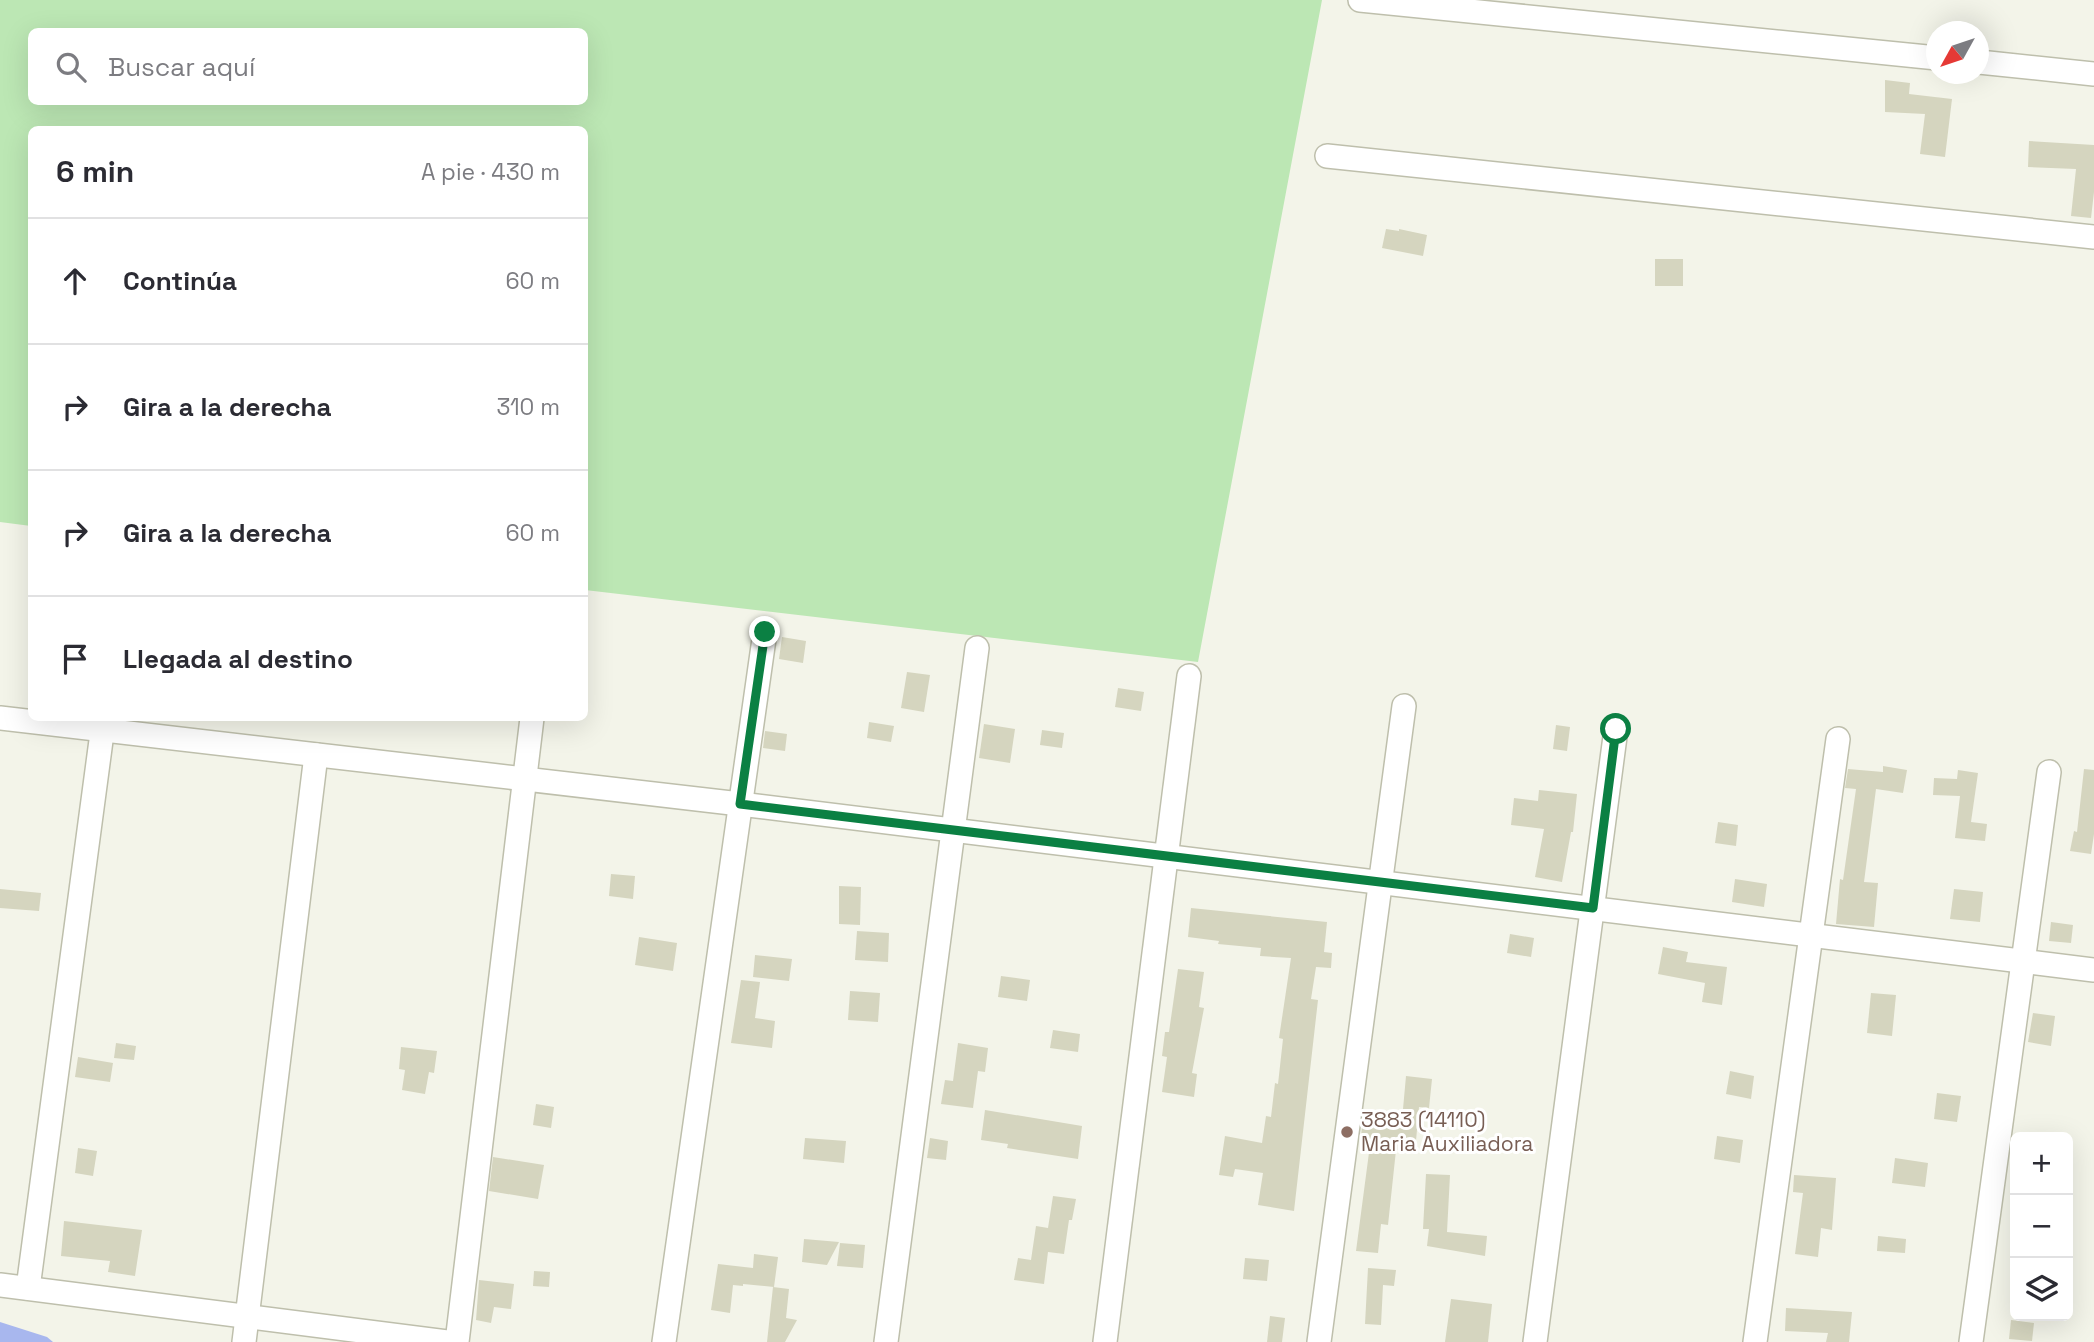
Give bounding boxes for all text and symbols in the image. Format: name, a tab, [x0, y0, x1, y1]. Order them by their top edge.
north arrow	[1926, 21, 1989, 84]
search box	[28, 28, 588, 105]
icon: search	[52, 48, 90, 86]
text: Buscar aquí	[108, 50, 255, 84]
text: 6 min	[56, 152, 134, 191]
text: A pie · 430 m	[421, 157, 560, 187]
icon: ahead	[56, 262, 94, 300]
text: Continúa	[123, 264, 237, 298]
text: 60 m	[505, 266, 560, 296]
icon: right	[56, 388, 94, 426]
text: Gira a la derecha	[123, 390, 332, 424]
text: 310 m	[496, 392, 560, 422]
icon: right	[56, 514, 94, 552]
text: Gira a la derecha	[123, 516, 332, 550]
text: 60 m	[505, 518, 560, 548]
route end	[749, 616, 780, 647]
icon: arrive	[56, 640, 94, 678]
text: Llegada al destino	[123, 642, 353, 676]
route start	[1600, 713, 1631, 744]
place label: 3883 (14110) Maria Auxiliadora	[1361, 1106, 1533, 1157]
marker: 3883 (14110) Maria Auxiliadora	[1339, 1124, 1355, 1140]
map controls	[2010, 1132, 2073, 1321]
button: +	[2010, 1132, 2073, 1195]
button: −	[2010, 1195, 2073, 1258]
button: layers	[2010, 1258, 2073, 1321]

